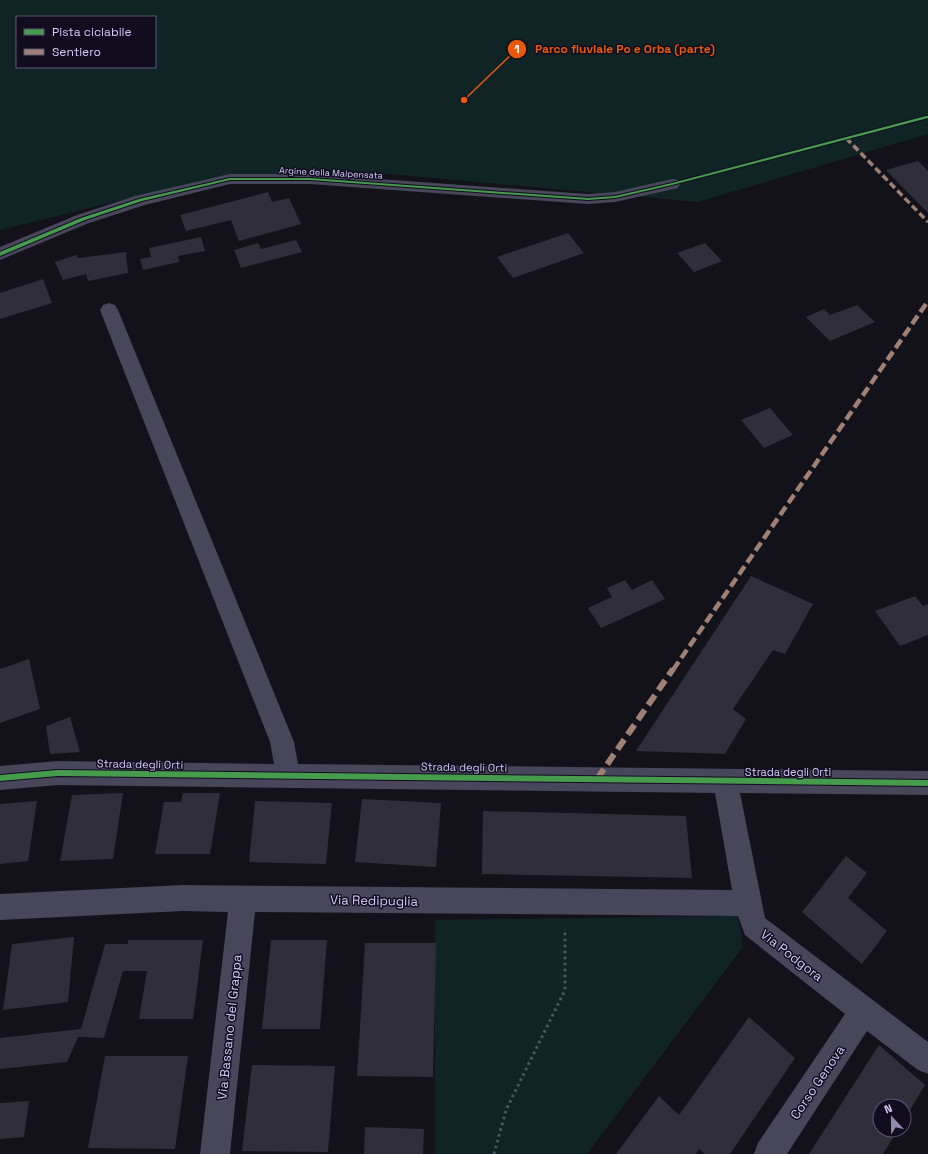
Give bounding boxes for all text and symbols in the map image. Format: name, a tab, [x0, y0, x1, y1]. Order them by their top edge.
legend	[16, 16, 156, 68]
text: Pista ciclabile	[52, 24, 132, 40]
callout: Parco fluviale Po e Orba (parte)	[507, 37, 723, 61]
text: 1	[514, 41, 520, 57]
text: Parco fluviale Po e Orba (parte)	[535, 41, 715, 57]
text: Sentiero	[52, 44, 101, 60]
street label: Argine della Malpensata	[279, 164, 383, 182]
street label: Strada degli Orti	[97, 756, 184, 772]
street label: Strada degli Orti	[421, 759, 508, 775]
street label: Strada degli Orti	[745, 765, 831, 779]
street label: Via Redipuglia	[330, 891, 419, 910]
street label: Via Podgora	[757, 926, 827, 985]
street label: Via Bassano del Grappa	[213, 953, 246, 1101]
street label: Corso Genova	[786, 1042, 849, 1123]
north arrow	[872, 1098, 912, 1138]
text: N	[882, 1101, 894, 1117]

